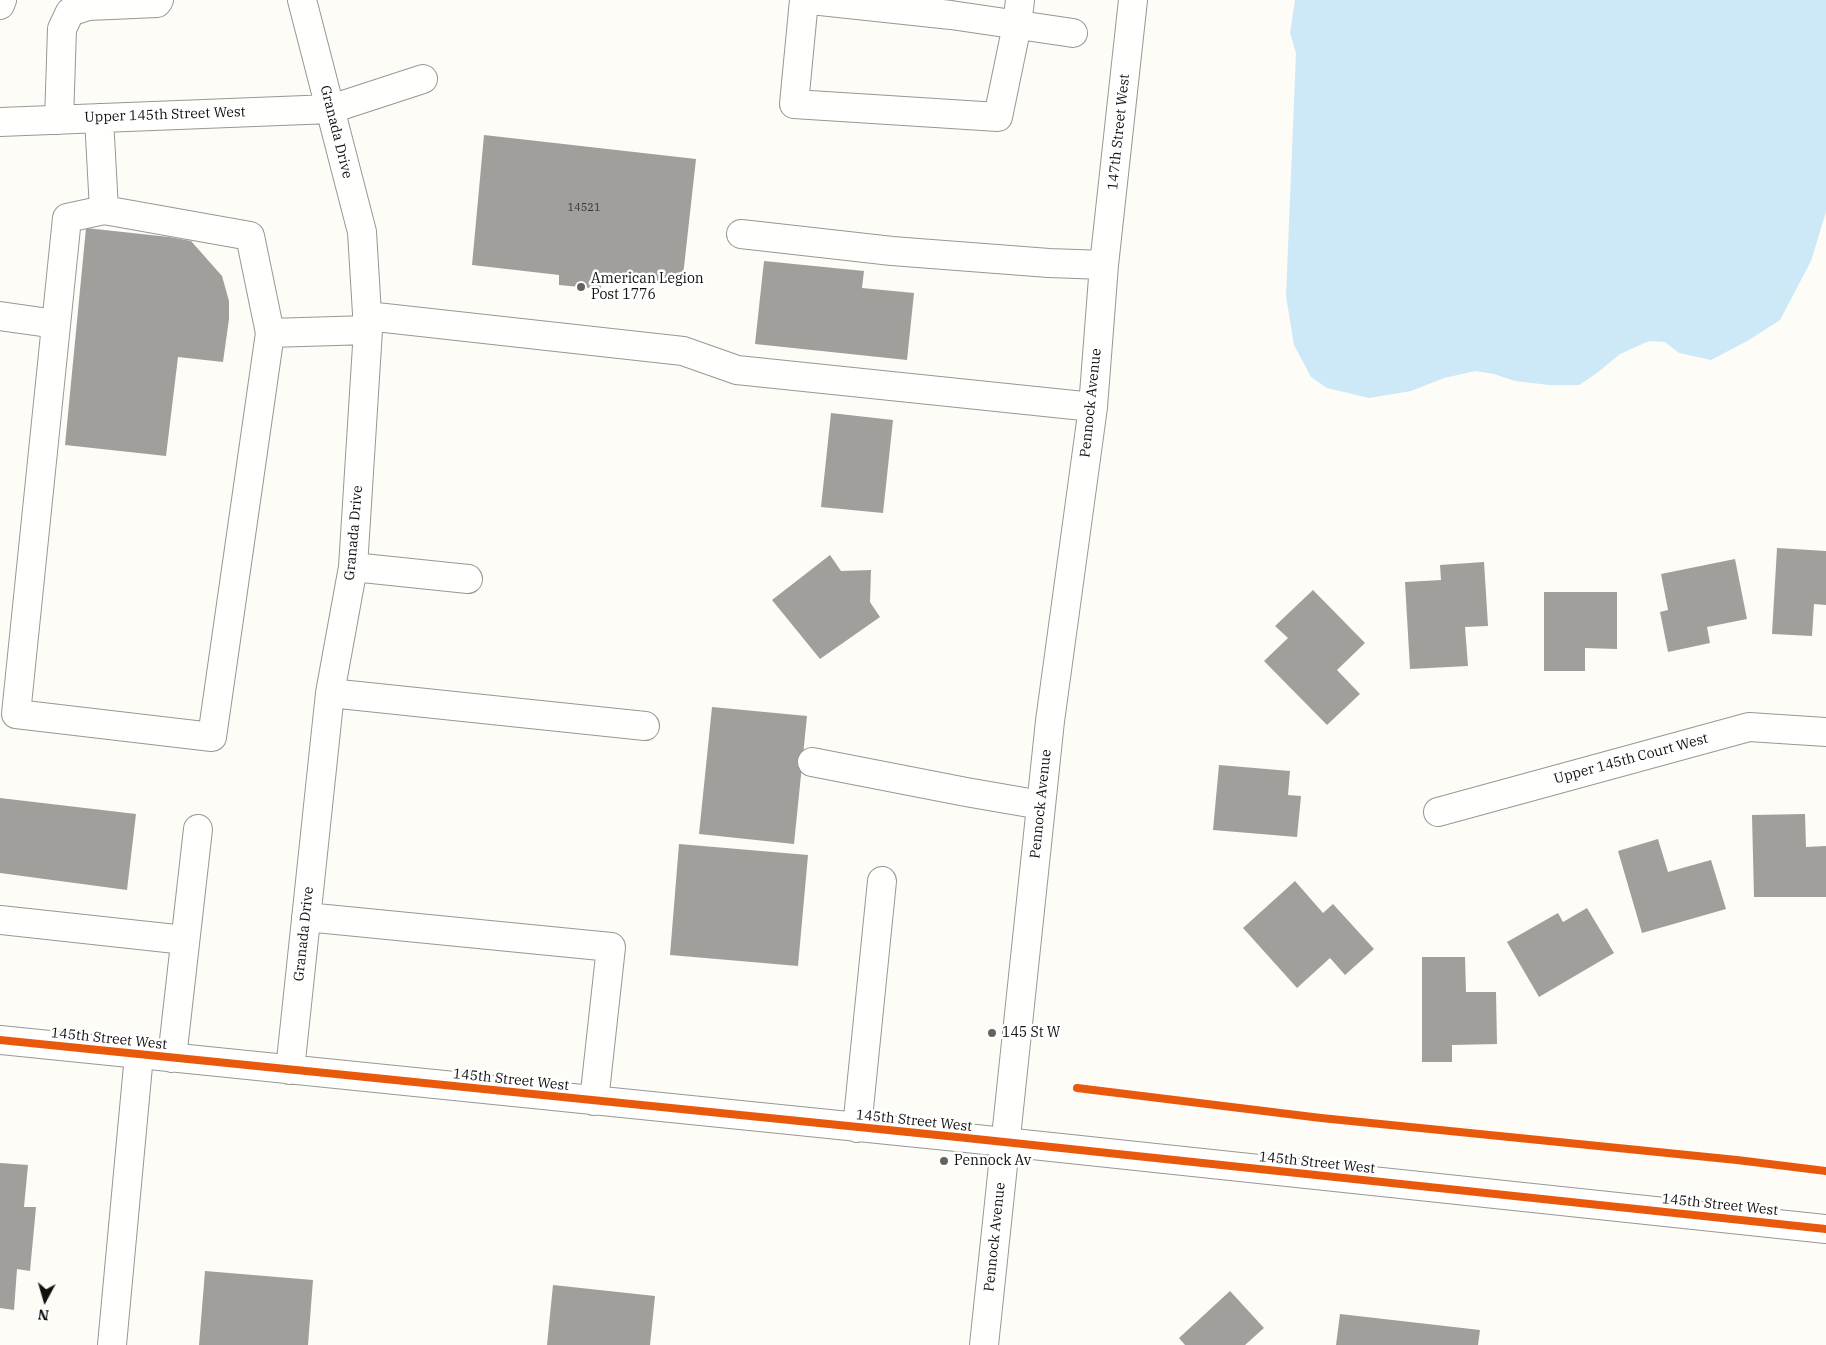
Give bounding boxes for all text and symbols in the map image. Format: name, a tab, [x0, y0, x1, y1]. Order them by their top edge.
street label: 147th Street West	[1105, 73, 1133, 191]
street label: Granada Drive	[316, 84, 356, 180]
street label: Upper 145th Street West	[84, 104, 246, 126]
house number: 14521	[568, 201, 600, 215]
place label: American Legion Post 1776	[591, 271, 704, 304]
marker: American Legion Post 1776	[575, 281, 587, 293]
street label: Pennock Avenue	[1077, 348, 1105, 458]
street label: Granada Drive	[341, 485, 367, 581]
street label: Upper 145th Court West	[1552, 730, 1710, 788]
street label: Pennock Avenue	[1027, 749, 1055, 859]
street label: Granada Drive	[291, 886, 317, 982]
street label: 145th Street West	[50, 1025, 168, 1053]
place label: 145 St W	[1002, 1025, 1060, 1041]
marker: 145 St W	[986, 1027, 998, 1039]
street label: 145th Street West	[452, 1066, 570, 1094]
street label: 145th Street West	[855, 1107, 973, 1135]
street label: 145th Street West	[1258, 1149, 1376, 1177]
place label: Pennock Av	[954, 1153, 1031, 1169]
marker: Pennock Av	[938, 1155, 950, 1167]
street label: Pennock Avenue	[981, 1182, 1009, 1292]
street label: 145th Street West	[1661, 1191, 1779, 1219]
north arrow	[20, 1275, 70, 1325]
text: N	[37, 1305, 50, 1324]

